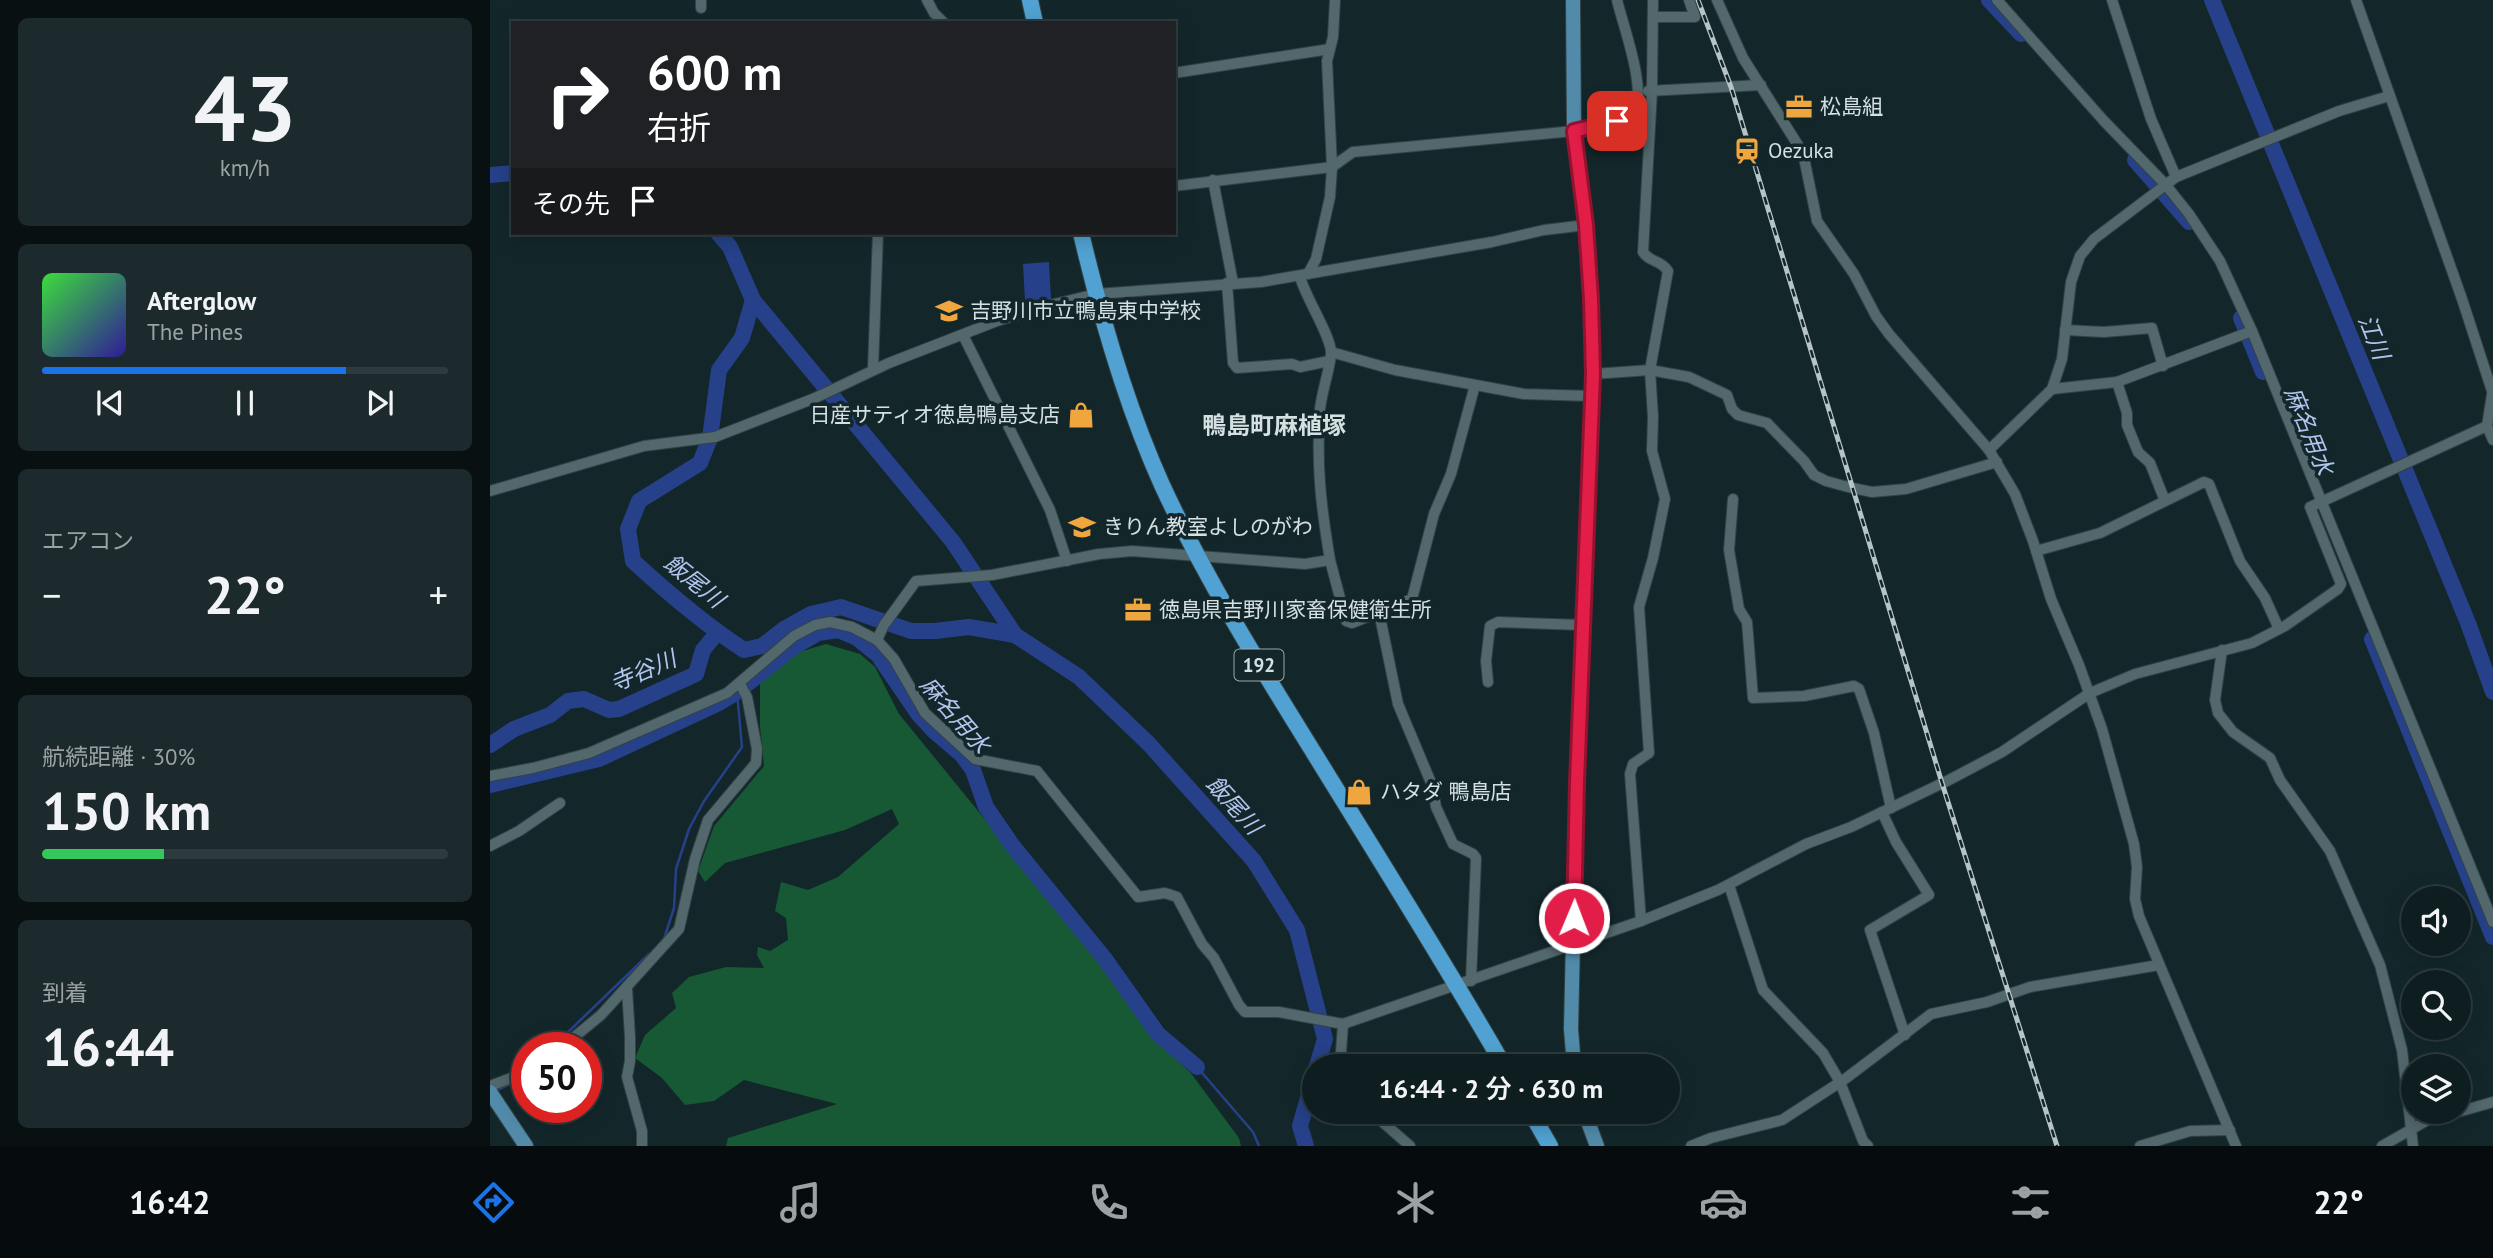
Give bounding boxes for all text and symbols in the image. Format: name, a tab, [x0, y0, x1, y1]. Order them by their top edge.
text: 600 m	[647, 40, 782, 104]
text: 43	[193, 48, 297, 166]
icon: right	[532, 49, 623, 140]
pin	[1587, 91, 1647, 151]
office icon: 松島組	[1784, 92, 1814, 122]
place label: 松島組	[1820, 93, 1883, 120]
icon: arrive	[1598, 102, 1636, 140]
text: 右折	[647, 106, 711, 148]
station icon: Oezuka	[1732, 136, 1762, 166]
place label: Oezuka	[1768, 137, 1834, 164]
text: km/h	[220, 153, 270, 182]
icon: arrive	[624, 182, 662, 220]
text: その先	[532, 187, 610, 220]
text: Afterglow	[147, 284, 256, 317]
school or university icon: 吉野川市立鴨島東中学校	[934, 296, 964, 326]
place label: 吉野川市立鴨島東中学校	[970, 297, 1201, 324]
water label: 江川	[2352, 310, 2398, 366]
text: The Pines	[147, 317, 243, 346]
water label: 麻名用水	[2279, 383, 2341, 482]
icon: previous	[91, 384, 129, 422]
icon: pause	[226, 384, 264, 422]
icon: next	[361, 384, 399, 422]
shop icon: 日産サティオ徳島鴨島支店	[1066, 400, 1096, 430]
place label: 日産サティオ徳島鴨島支店	[809, 401, 1060, 428]
district label: 鴨島町麻植塚	[1202, 410, 1346, 441]
school or university icon: きりん教室よしのがわ	[1067, 512, 1097, 542]
place label: きりん教室よしのがわ	[1103, 513, 1313, 540]
text: エアコン	[42, 526, 134, 555]
water label: 飯尾川	[658, 548, 733, 615]
text: 22°	[204, 561, 286, 628]
text: −	[42, 570, 61, 619]
text: +	[429, 570, 448, 619]
office icon: 徳島県吉野川家畜保健衛生所	[1123, 595, 1153, 625]
place label: 徳島県吉野川家畜保健衛生所	[1159, 596, 1432, 623]
water label: 寺谷川	[605, 643, 683, 697]
road number: 192	[1234, 650, 1284, 680]
water label: 麻名用水	[914, 670, 998, 761]
text: 航続距離 · 30%	[42, 742, 195, 771]
water label: 飯尾川	[1201, 769, 1270, 842]
text: 150 km	[42, 777, 211, 844]
shop icon: ハタダ 鴨島店	[1344, 777, 1374, 807]
place label: ハタダ 鴨島店	[1380, 778, 1512, 805]
position arrow	[1537, 881, 1611, 955]
map controls	[2401, 886, 2471, 1124]
button: sound	[2401, 886, 2471, 956]
button: search	[2401, 970, 2471, 1040]
text: 到着	[42, 978, 88, 1007]
text: 16:44	[42, 1013, 174, 1080]
speed limit sign: 50	[511, 1032, 602, 1123]
button: layers	[2401, 1054, 2471, 1124]
text: 16:44 · 2 分 · 630 m	[1379, 1072, 1603, 1105]
icon: directions	[469, 1178, 518, 1227]
icon: music	[776, 1178, 825, 1227]
icon: phone	[1084, 1178, 1133, 1227]
icon: climate	[1391, 1178, 1440, 1227]
icon: car	[1699, 1178, 1748, 1227]
icon: filters	[2006, 1178, 2055, 1227]
text: 16:42	[129, 1181, 210, 1223]
text: 22°	[2313, 1181, 2364, 1223]

